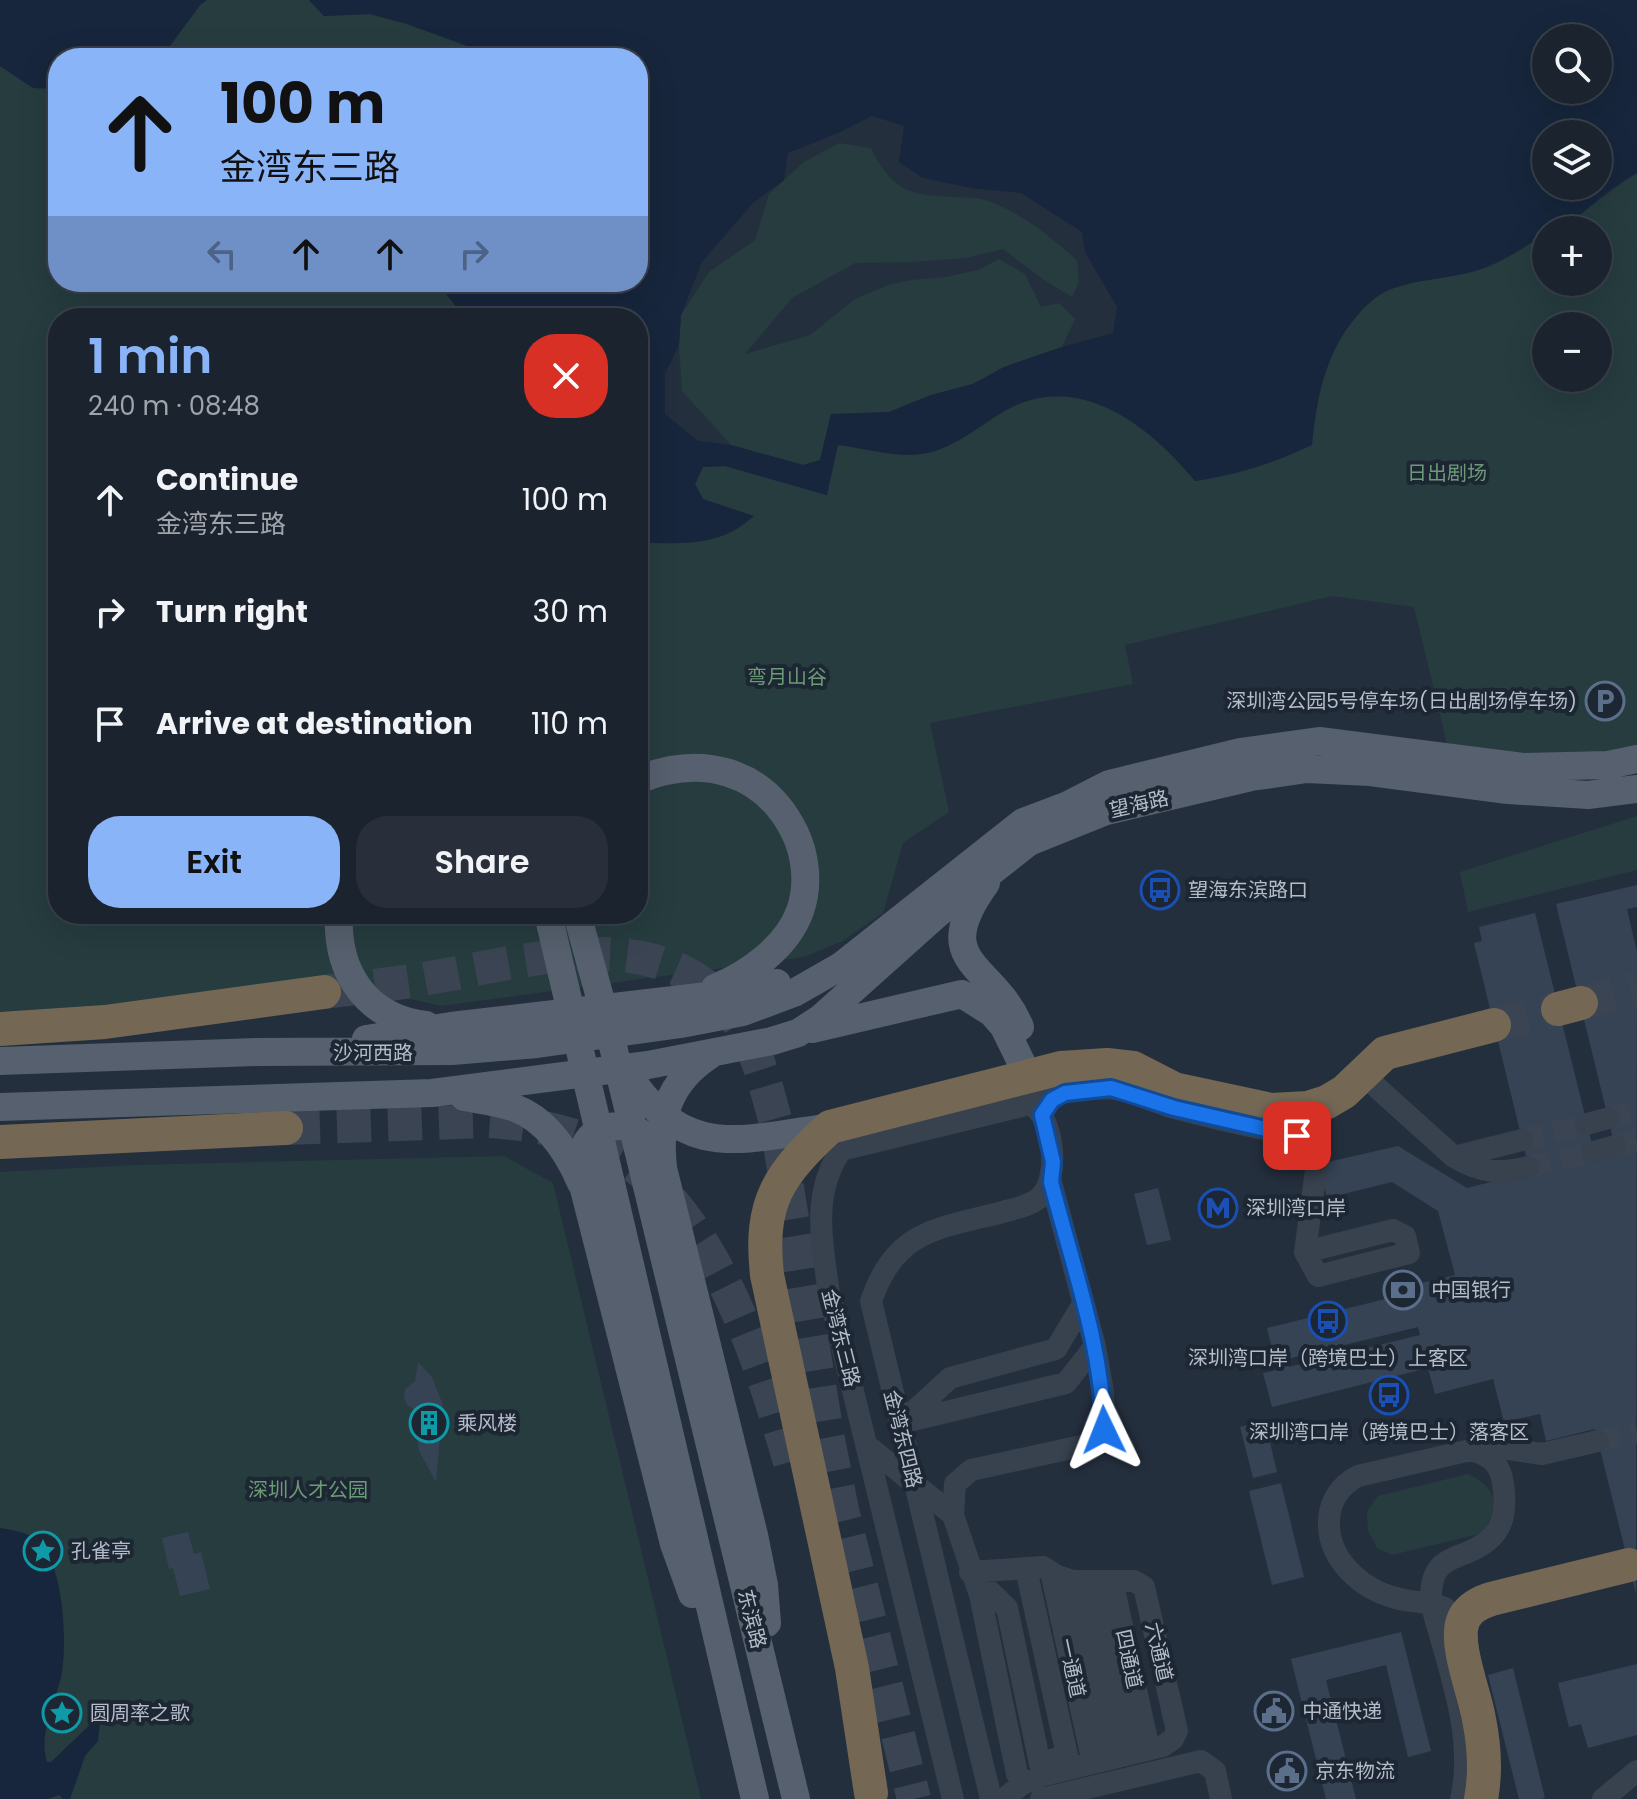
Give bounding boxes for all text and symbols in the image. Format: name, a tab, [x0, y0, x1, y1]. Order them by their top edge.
map controls	[1532, 24, 1612, 392]
button: search	[1532, 24, 1612, 104]
text: 100 m	[220, 64, 385, 143]
icon: ahead	[88, 80, 192, 184]
button: layers	[1532, 120, 1612, 200]
text: 金湾东三路	[220, 142, 400, 193]
button: +	[1532, 216, 1612, 296]
icon: left	[200, 232, 244, 276]
icon: ahead	[284, 232, 328, 276]
icon: ahead	[368, 232, 412, 276]
icon: right	[452, 232, 496, 276]
button: −	[1532, 312, 1612, 392]
text: 1 min	[88, 323, 212, 390]
button: close	[524, 334, 608, 418]
text: 240 m · 08:48	[88, 388, 260, 424]
text: Continue	[156, 458, 298, 501]
park label: 日出剧场	[1407, 459, 1487, 487]
icon: ahead	[88, 478, 132, 522]
text: 100 m	[522, 478, 608, 521]
text: 金湾东三路	[156, 506, 286, 542]
icon: right	[88, 590, 132, 634]
text: Turn right	[156, 590, 308, 633]
text: 30 m	[533, 590, 608, 633]
park label: 弯月山谷	[747, 663, 827, 691]
parking icon: 深圳湾公园5号停车场(日出剧场停车场)	[1584, 680, 1626, 722]
place label: 深圳湾公园5号停车场(日出剧场停车场)	[1226, 687, 1577, 715]
icon: arrive	[88, 702, 132, 746]
text: Arrive at destination	[156, 702, 473, 745]
text: 110 m	[531, 702, 608, 745]
street label: 望海路	[1107, 784, 1171, 824]
button: Exit	[88, 816, 340, 908]
button: Share	[356, 816, 608, 908]
bus stop icon: 望海东滨路口	[1139, 869, 1181, 911]
place label: 望海东滨路口	[1188, 876, 1308, 904]
street label: 沙河西路	[333, 1039, 413, 1067]
pin	[1263, 1102, 1331, 1170]
icon: arrive	[1275, 1114, 1319, 1158]
metro station icon: 深圳湾口岸	[1197, 1187, 1239, 1229]
place label: 深圳湾口岸	[1246, 1194, 1346, 1222]
bank icon: 中国银行	[1382, 1269, 1424, 1311]
place label: 中国银行	[1431, 1276, 1511, 1304]
street label: 金湾东三路	[815, 1286, 867, 1390]
bus stop icon: 深圳湾口岸（跨境巴士）上客区	[1307, 1300, 1349, 1342]
place label: 深圳湾口岸（跨境巴士）上客区	[1188, 1344, 1468, 1372]
bus stop icon: 深圳湾口岸（跨境巴士）落客区	[1368, 1374, 1410, 1416]
street label: 金湾东四路	[877, 1387, 929, 1491]
position arrow	[1062, 1388, 1146, 1472]
building icon: 乘风楼	[408, 1402, 450, 1444]
place label: 乘风楼	[457, 1409, 517, 1437]
place label: 深圳湾口岸（跨境巴士）落客区	[1249, 1418, 1529, 1446]
park label: 深圳人才公园	[248, 1476, 368, 1504]
place icon: 孔雀亭	[22, 1530, 64, 1572]
place label: 孔雀亭	[71, 1537, 131, 1565]
street label: 东滨路	[731, 1587, 773, 1651]
street label: 六通道	[1139, 1620, 1179, 1684]
street label: 四通道	[1109, 1627, 1149, 1691]
street label: 一通道	[1052, 1636, 1092, 1700]
public building icon: 中通快递	[1253, 1690, 1295, 1732]
place icon: 圆周率之歌	[41, 1692, 83, 1734]
place label: 中通快递	[1302, 1697, 1382, 1725]
place label: 圆周率之歌	[90, 1699, 190, 1727]
public building icon: 京东物流	[1266, 1750, 1308, 1792]
place label: 京东物流	[1315, 1757, 1395, 1785]

